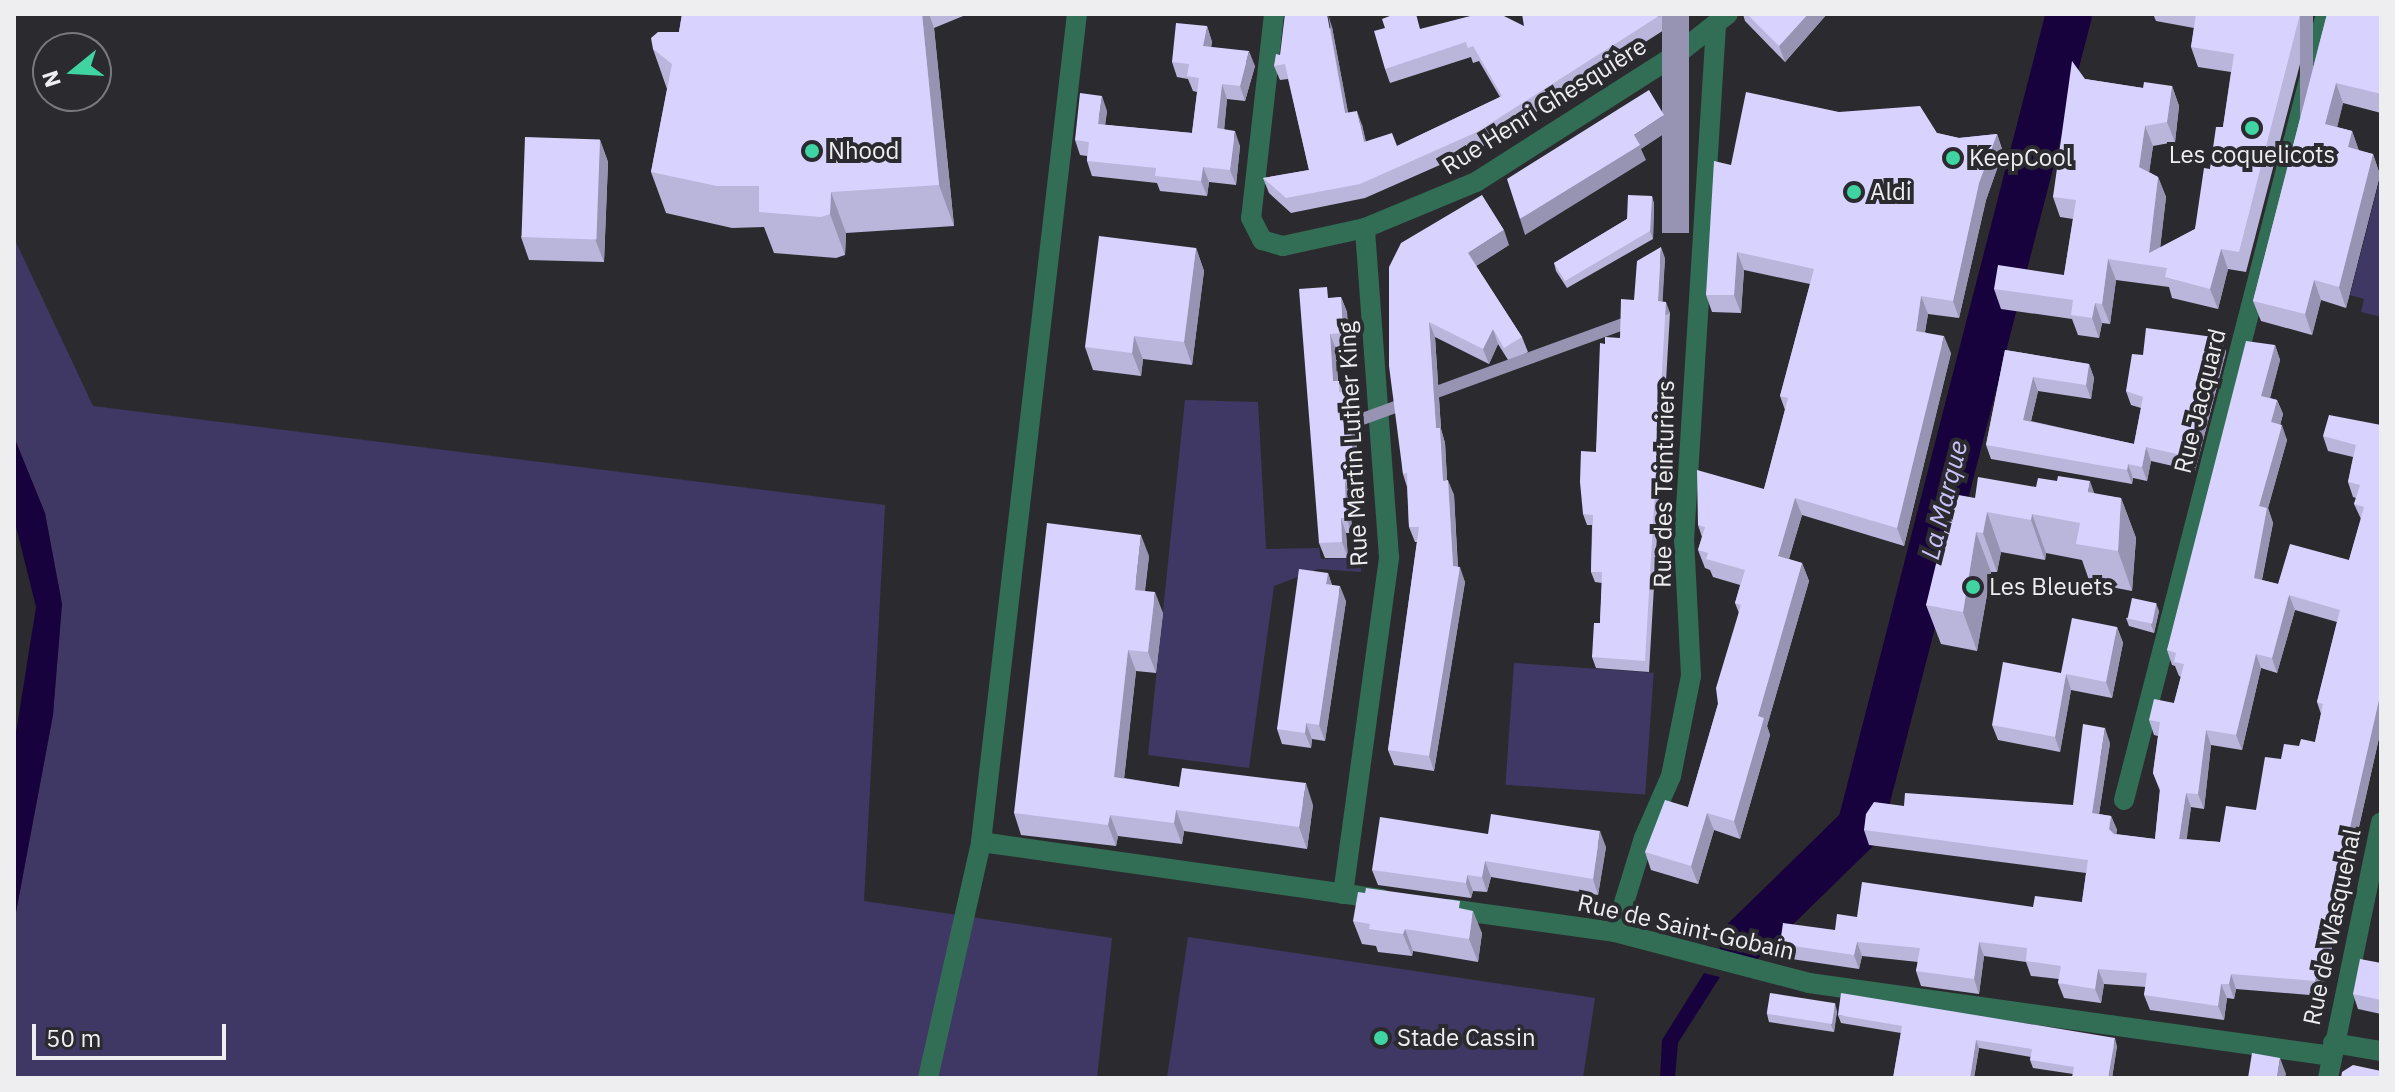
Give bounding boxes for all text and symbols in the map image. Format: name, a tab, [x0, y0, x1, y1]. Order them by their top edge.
street label: Rue Henri Ghesquière	[1436, 31, 1652, 181]
north arrow	[32, 32, 112, 112]
text: N	[34, 67, 67, 91]
marker: Les coquelicots	[2243, 119, 2261, 137]
place label: Nhood	[828, 137, 899, 165]
place label: Les coquelicots	[2169, 141, 2335, 169]
marker: Nhood	[803, 142, 821, 160]
place label: KeepCool	[1969, 144, 2072, 172]
marker: KeepCool	[1944, 149, 1962, 167]
place label: Aldi	[1870, 178, 1912, 206]
marker: Aldi	[1845, 183, 1863, 201]
street label: Rue Martin Luther King	[1332, 321, 1374, 567]
street label: Rue Jacquard	[2168, 326, 2232, 476]
street label: Rue des Teinturiers	[1648, 380, 1680, 588]
water label: La Marque	[1914, 437, 1974, 563]
place label: Les Bleuets	[1989, 573, 2114, 601]
marker: Les Bleuets	[1964, 578, 1982, 596]
street label: Rue de Wasquehal	[2297, 826, 2367, 1028]
street label: Rue de Saint-Gobain	[1575, 888, 1797, 966]
scale bar	[36, 1008, 230, 1058]
text: 50 m	[46, 1022, 101, 1054]
place label: Stade Cassin	[1397, 1024, 1536, 1052]
marker: Stade Cassin	[1372, 1029, 1390, 1047]

